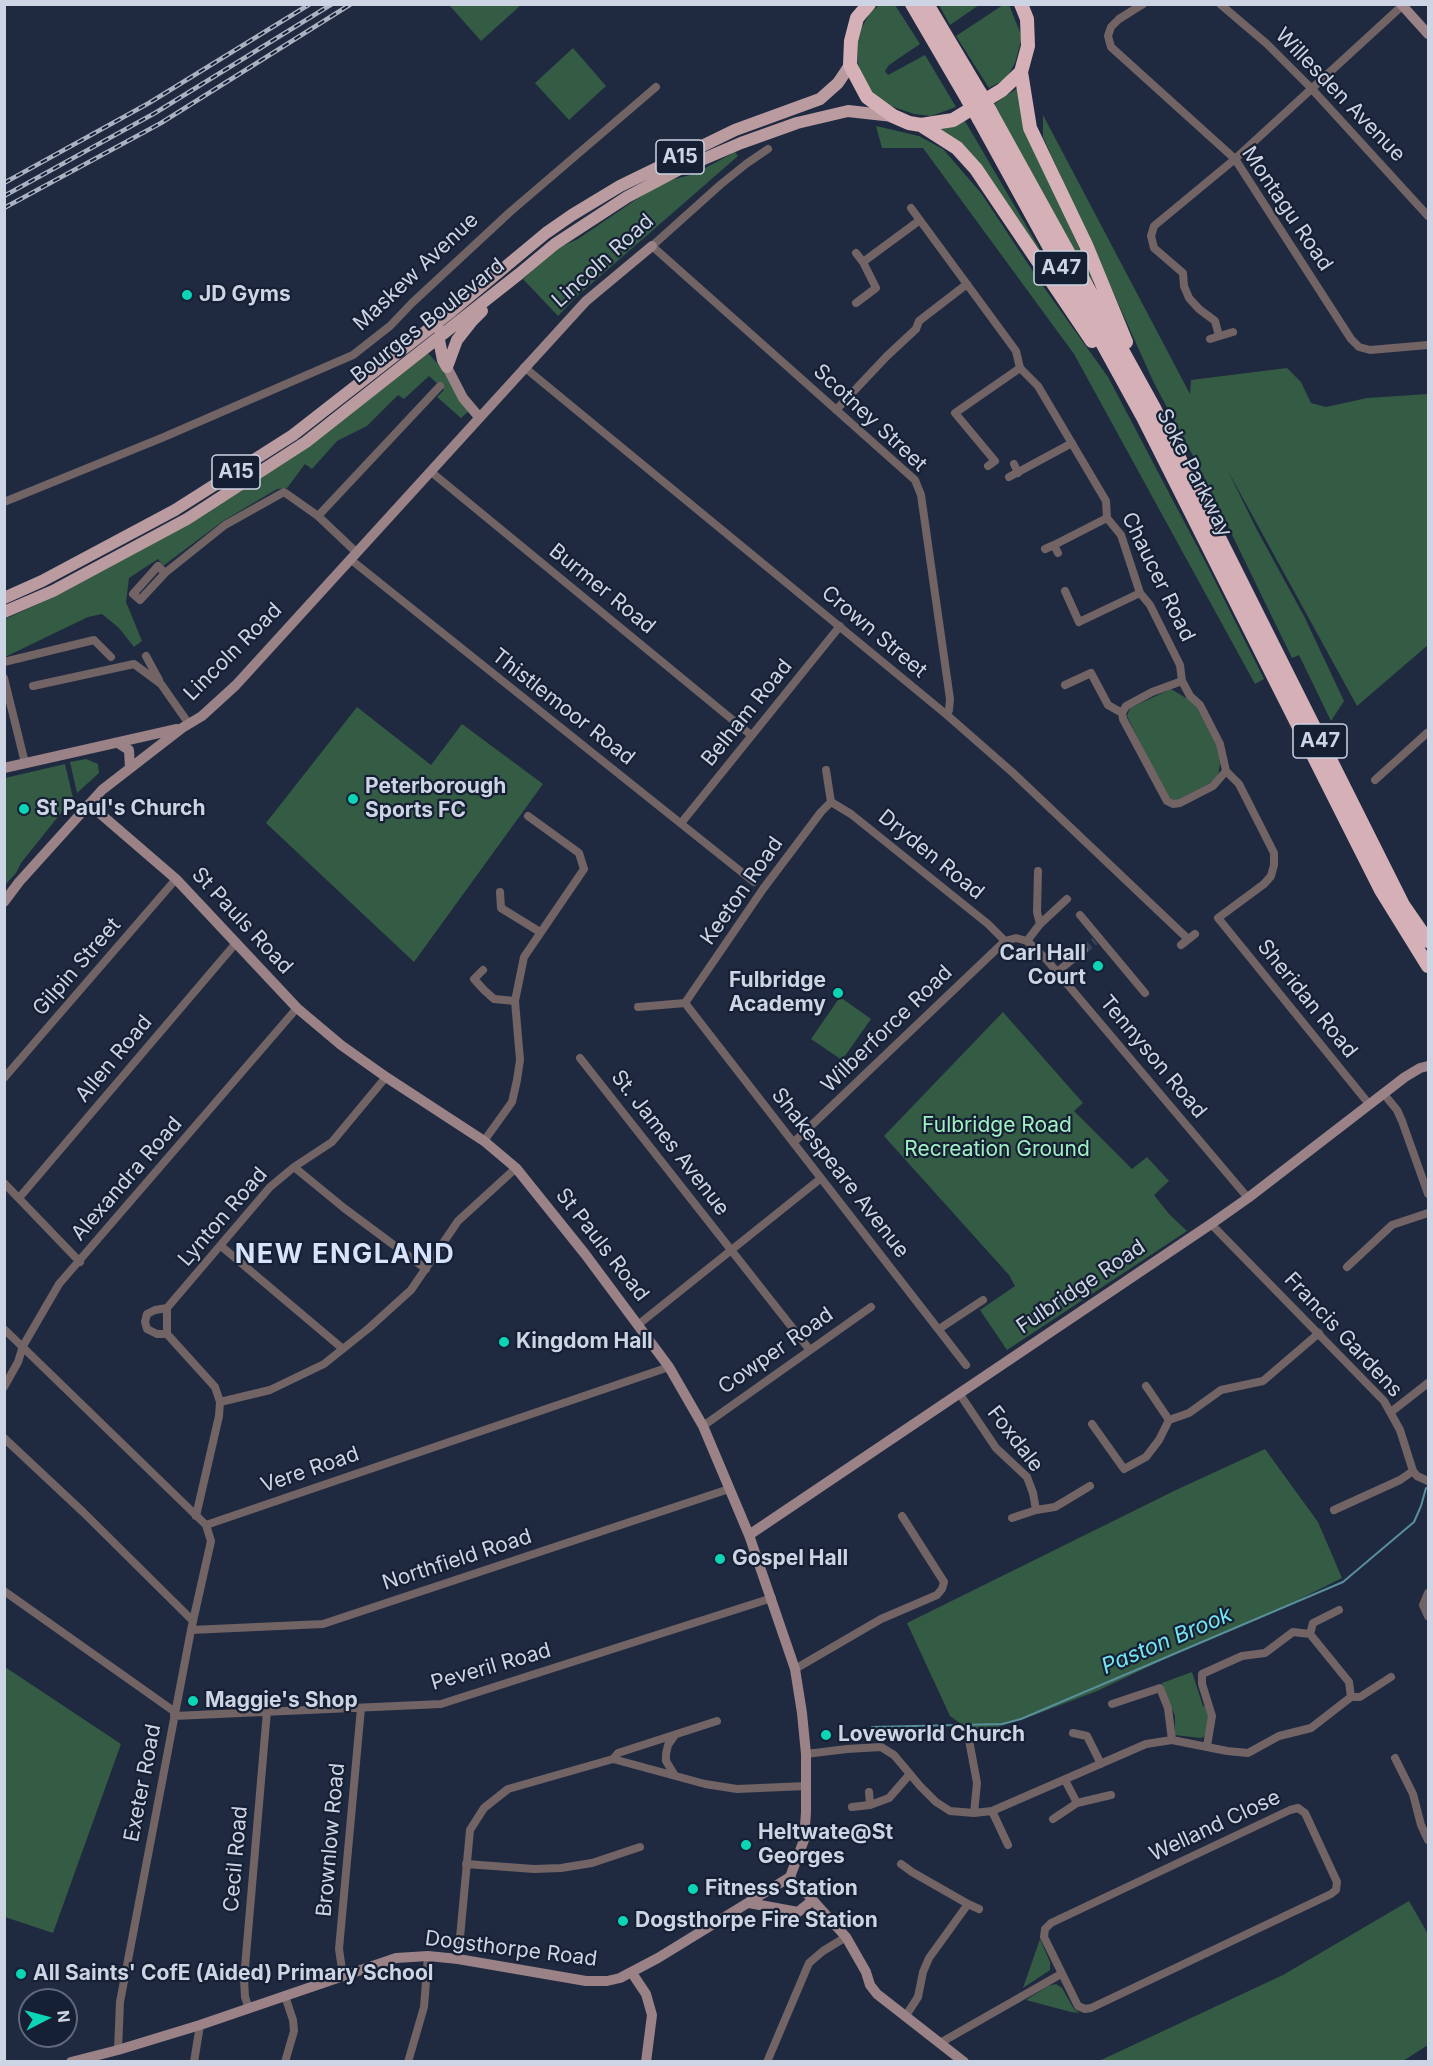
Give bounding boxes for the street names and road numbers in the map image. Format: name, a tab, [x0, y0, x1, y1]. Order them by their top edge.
street label: Willesden Avenue	[1270, 23, 1410, 167]
road number: A15	[656, 140, 704, 174]
street label: Montagu Road	[1236, 142, 1338, 276]
street label: Maskew Avenue	[348, 208, 484, 336]
street label: Lincoln Road	[547, 209, 659, 313]
road number: A47	[1034, 251, 1088, 285]
street label: Bourges Boulevard	[346, 253, 510, 389]
street label: Scotney Street	[808, 359, 932, 477]
street label: Soke Parkway	[1151, 405, 1237, 541]
road number: A15	[212, 455, 260, 489]
street label: Chaucer Road	[1116, 508, 1200, 646]
street label: Burmer Road	[544, 538, 660, 640]
street label: Crown Street	[816, 581, 932, 683]
street label: Lincoln Road	[179, 598, 287, 706]
street label: Thistlemoor Road	[487, 643, 639, 771]
street label: Belham Road	[696, 654, 798, 772]
road number: A47	[1293, 724, 1347, 758]
street label: Dryden Road	[873, 805, 989, 905]
street label: Keeton Road	[696, 832, 788, 950]
street label: St Pauls Road	[186, 862, 298, 980]
street label: Gilpin Street	[28, 913, 126, 1021]
street label: Sheridan Road	[1252, 935, 1362, 1063]
street label: Wilberforce Road	[816, 960, 958, 1098]
street label: Tennyson Road	[1094, 990, 1212, 1124]
street label: Allen Road	[70, 1010, 158, 1108]
street label: St. James Avenue	[605, 1065, 735, 1221]
street label: Shakespeare Avenue	[766, 1083, 914, 1263]
street label: Alexandra Road	[66, 1112, 188, 1246]
street label: Lynton Road	[173, 1162, 273, 1272]
street label: St Pauls Road	[550, 1183, 654, 1307]
street label: Fulbridge Road	[1012, 1235, 1150, 1339]
street label: Francis Gardens	[1279, 1267, 1407, 1403]
street label: Cowper Road	[714, 1302, 838, 1400]
street label: Foxdale	[981, 1401, 1049, 1477]
street label: Vere Road	[258, 1441, 362, 1499]
street label: Northfield Road	[379, 1524, 535, 1596]
street label: Peveril Road	[428, 1638, 554, 1696]
street label: Exeter Road	[119, 1722, 167, 1844]
street label: Brownlow Road	[312, 1762, 350, 1918]
street label: Welland Close	[1146, 1785, 1284, 1867]
street label: Cecil Road	[219, 1805, 253, 1913]
street label: Dogsthorpe Road	[423, 1926, 599, 1972]

